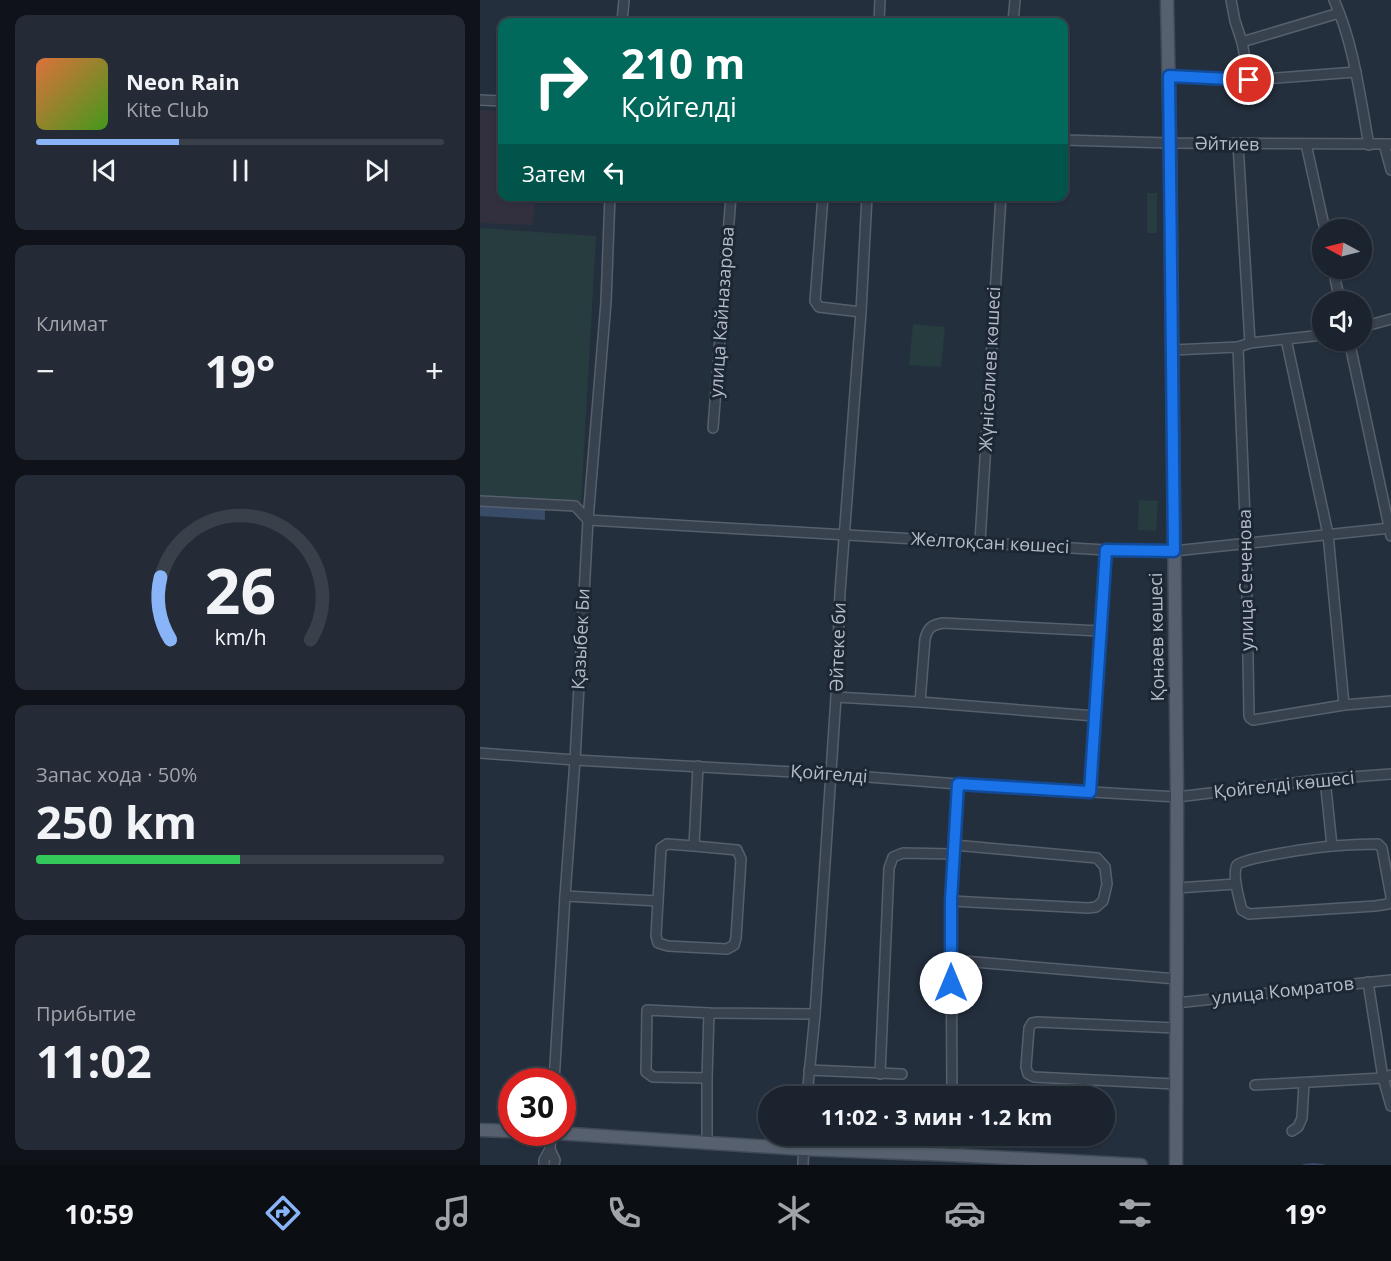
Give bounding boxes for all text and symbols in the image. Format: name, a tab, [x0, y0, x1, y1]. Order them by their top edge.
text: 210 m	[621, 34, 745, 91]
icon: right	[522, 42, 600, 120]
pin	[1223, 54, 1274, 105]
icon: arrive	[1232, 63, 1265, 96]
text: Neon Rain	[126, 66, 240, 96]
text: Қойгелді	[621, 88, 737, 125]
text: Kite Club	[126, 96, 209, 123]
street label: Әйтиев	[1194, 130, 1260, 156]
icon: previous	[88, 154, 121, 187]
icon: pause	[224, 154, 257, 187]
icon: next	[360, 154, 393, 187]
icon: left	[598, 156, 631, 189]
text: Затем	[522, 158, 586, 188]
north arrow	[1312, 219, 1372, 279]
map controls	[1312, 219, 1372, 351]
street label: улица Кайназарова	[703, 226, 739, 398]
street label: Жүнісәлиев көшесі	[973, 286, 1005, 452]
button: sound	[1312, 291, 1372, 351]
text: Климат	[36, 310, 108, 337]
text: 19°	[205, 340, 275, 401]
text: −	[36, 348, 55, 393]
text: +	[425, 348, 444, 393]
street label: улица Сеченова	[1232, 509, 1258, 651]
street label: Желтоқсан көшесі	[910, 526, 1070, 558]
text: 26	[204, 547, 276, 632]
street label: Қонаев көшесі	[1143, 572, 1169, 702]
street label: Қазыбек Би	[565, 588, 595, 690]
street label: Әйтеке би	[823, 602, 851, 692]
text: km/h	[214, 622, 266, 651]
street label: Қойгелді	[790, 758, 868, 788]
text: Запас хода · 50%	[36, 761, 197, 788]
street label: Қойгелді көшесі	[1212, 765, 1355, 803]
text: 250 km	[36, 791, 197, 852]
position arrow	[919, 951, 983, 1015]
street label: улица Комратов	[1211, 971, 1355, 1009]
text: Прибытие	[36, 1000, 136, 1027]
text: 11:02	[36, 1030, 152, 1091]
speed limit sign: 30	[498, 1068, 576, 1146]
text: 11:02 · 3 мин · 1.2 km	[821, 1101, 1052, 1131]
icon: directions	[262, 1192, 304, 1234]
icon: music	[432, 1192, 474, 1234]
icon: phone	[603, 1192, 645, 1234]
icon: climate	[773, 1192, 815, 1234]
icon: car	[944, 1192, 986, 1234]
icon: filters	[1114, 1192, 1156, 1234]
text: 10:59	[64, 1195, 134, 1232]
text: 19°	[1284, 1195, 1327, 1232]

